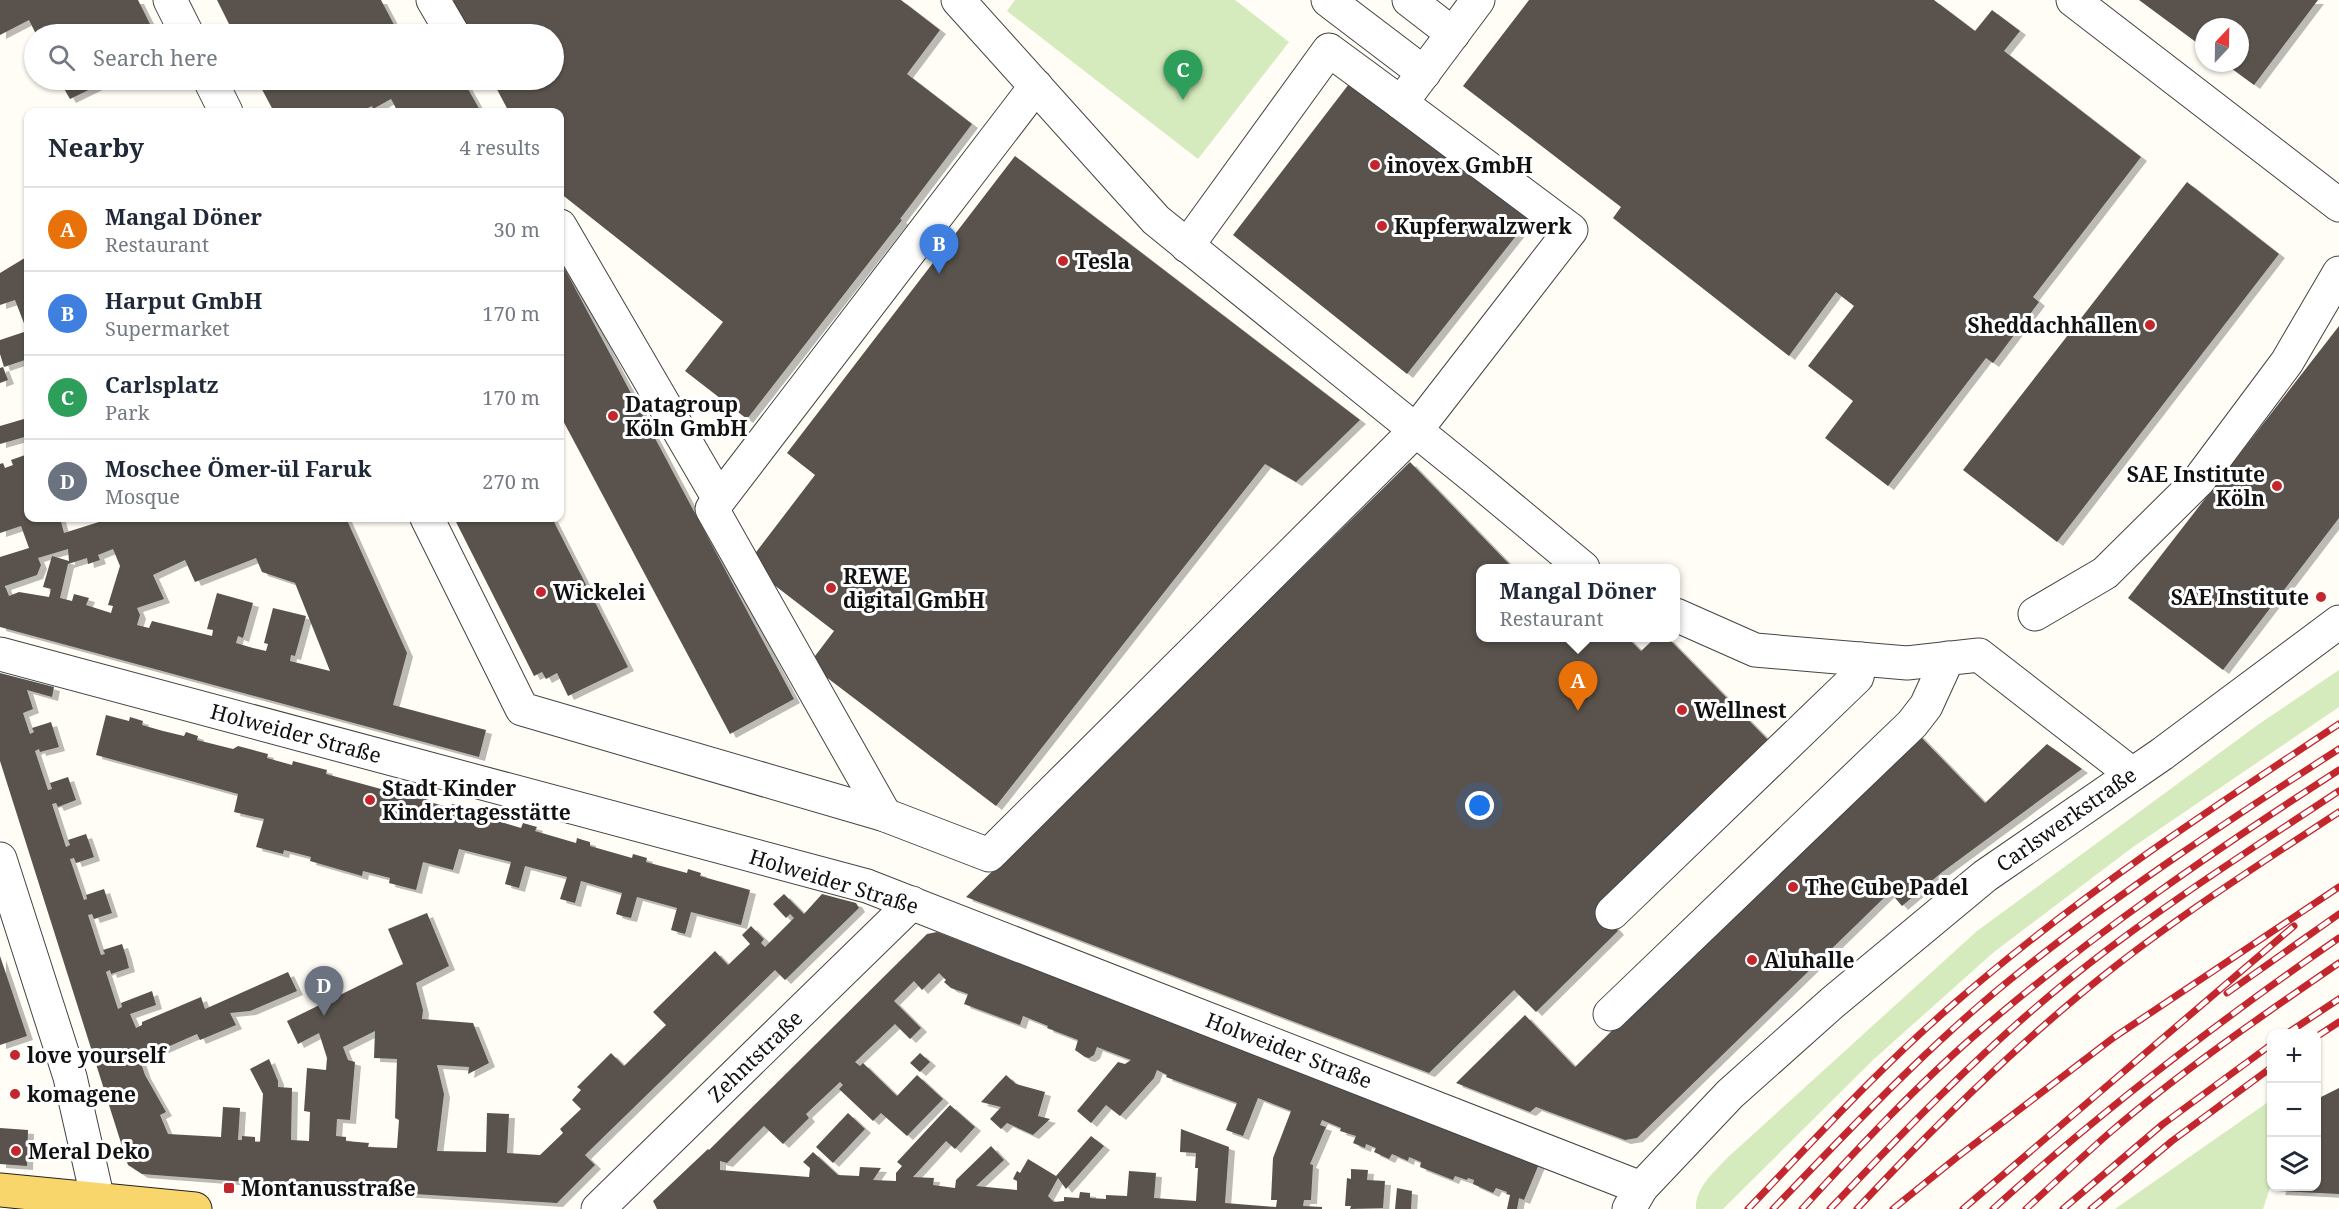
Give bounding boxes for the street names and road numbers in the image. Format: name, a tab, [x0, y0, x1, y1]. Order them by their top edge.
street label: Holweider Straße	[207, 697, 385, 769]
street label: Carlswerkstraße	[1990, 760, 2142, 878]
street label: Holweider Straße	[746, 842, 922, 920]
street label: Zehntstraße	[702, 1004, 808, 1108]
street label: Holweider Straße	[1202, 1005, 1376, 1095]

